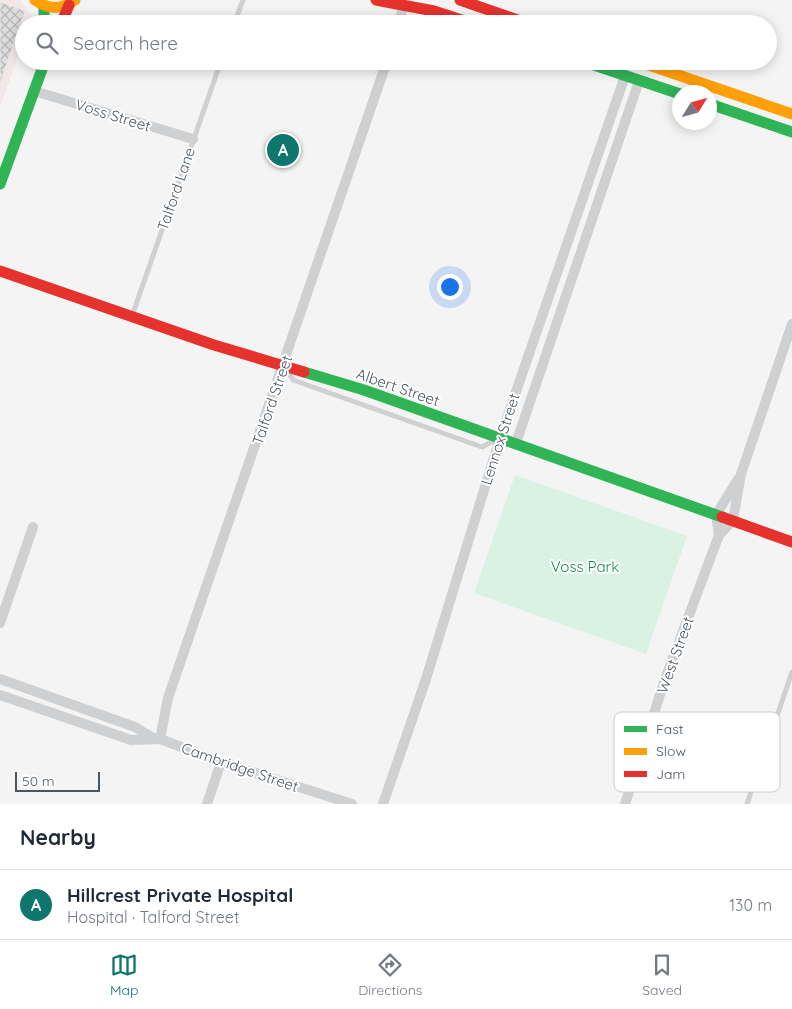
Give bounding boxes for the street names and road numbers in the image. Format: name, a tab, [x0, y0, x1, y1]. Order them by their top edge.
street label: Voss Street	[73, 95, 153, 135]
street label: Talford Lane	[153, 145, 199, 233]
street label: Talford Street	[248, 353, 296, 447]
street label: Albert Street	[354, 364, 442, 410]
street label: Lennox Street	[476, 391, 524, 487]
street label: West Street	[652, 614, 698, 696]
street label: Cambridge Street	[179, 738, 301, 796]

